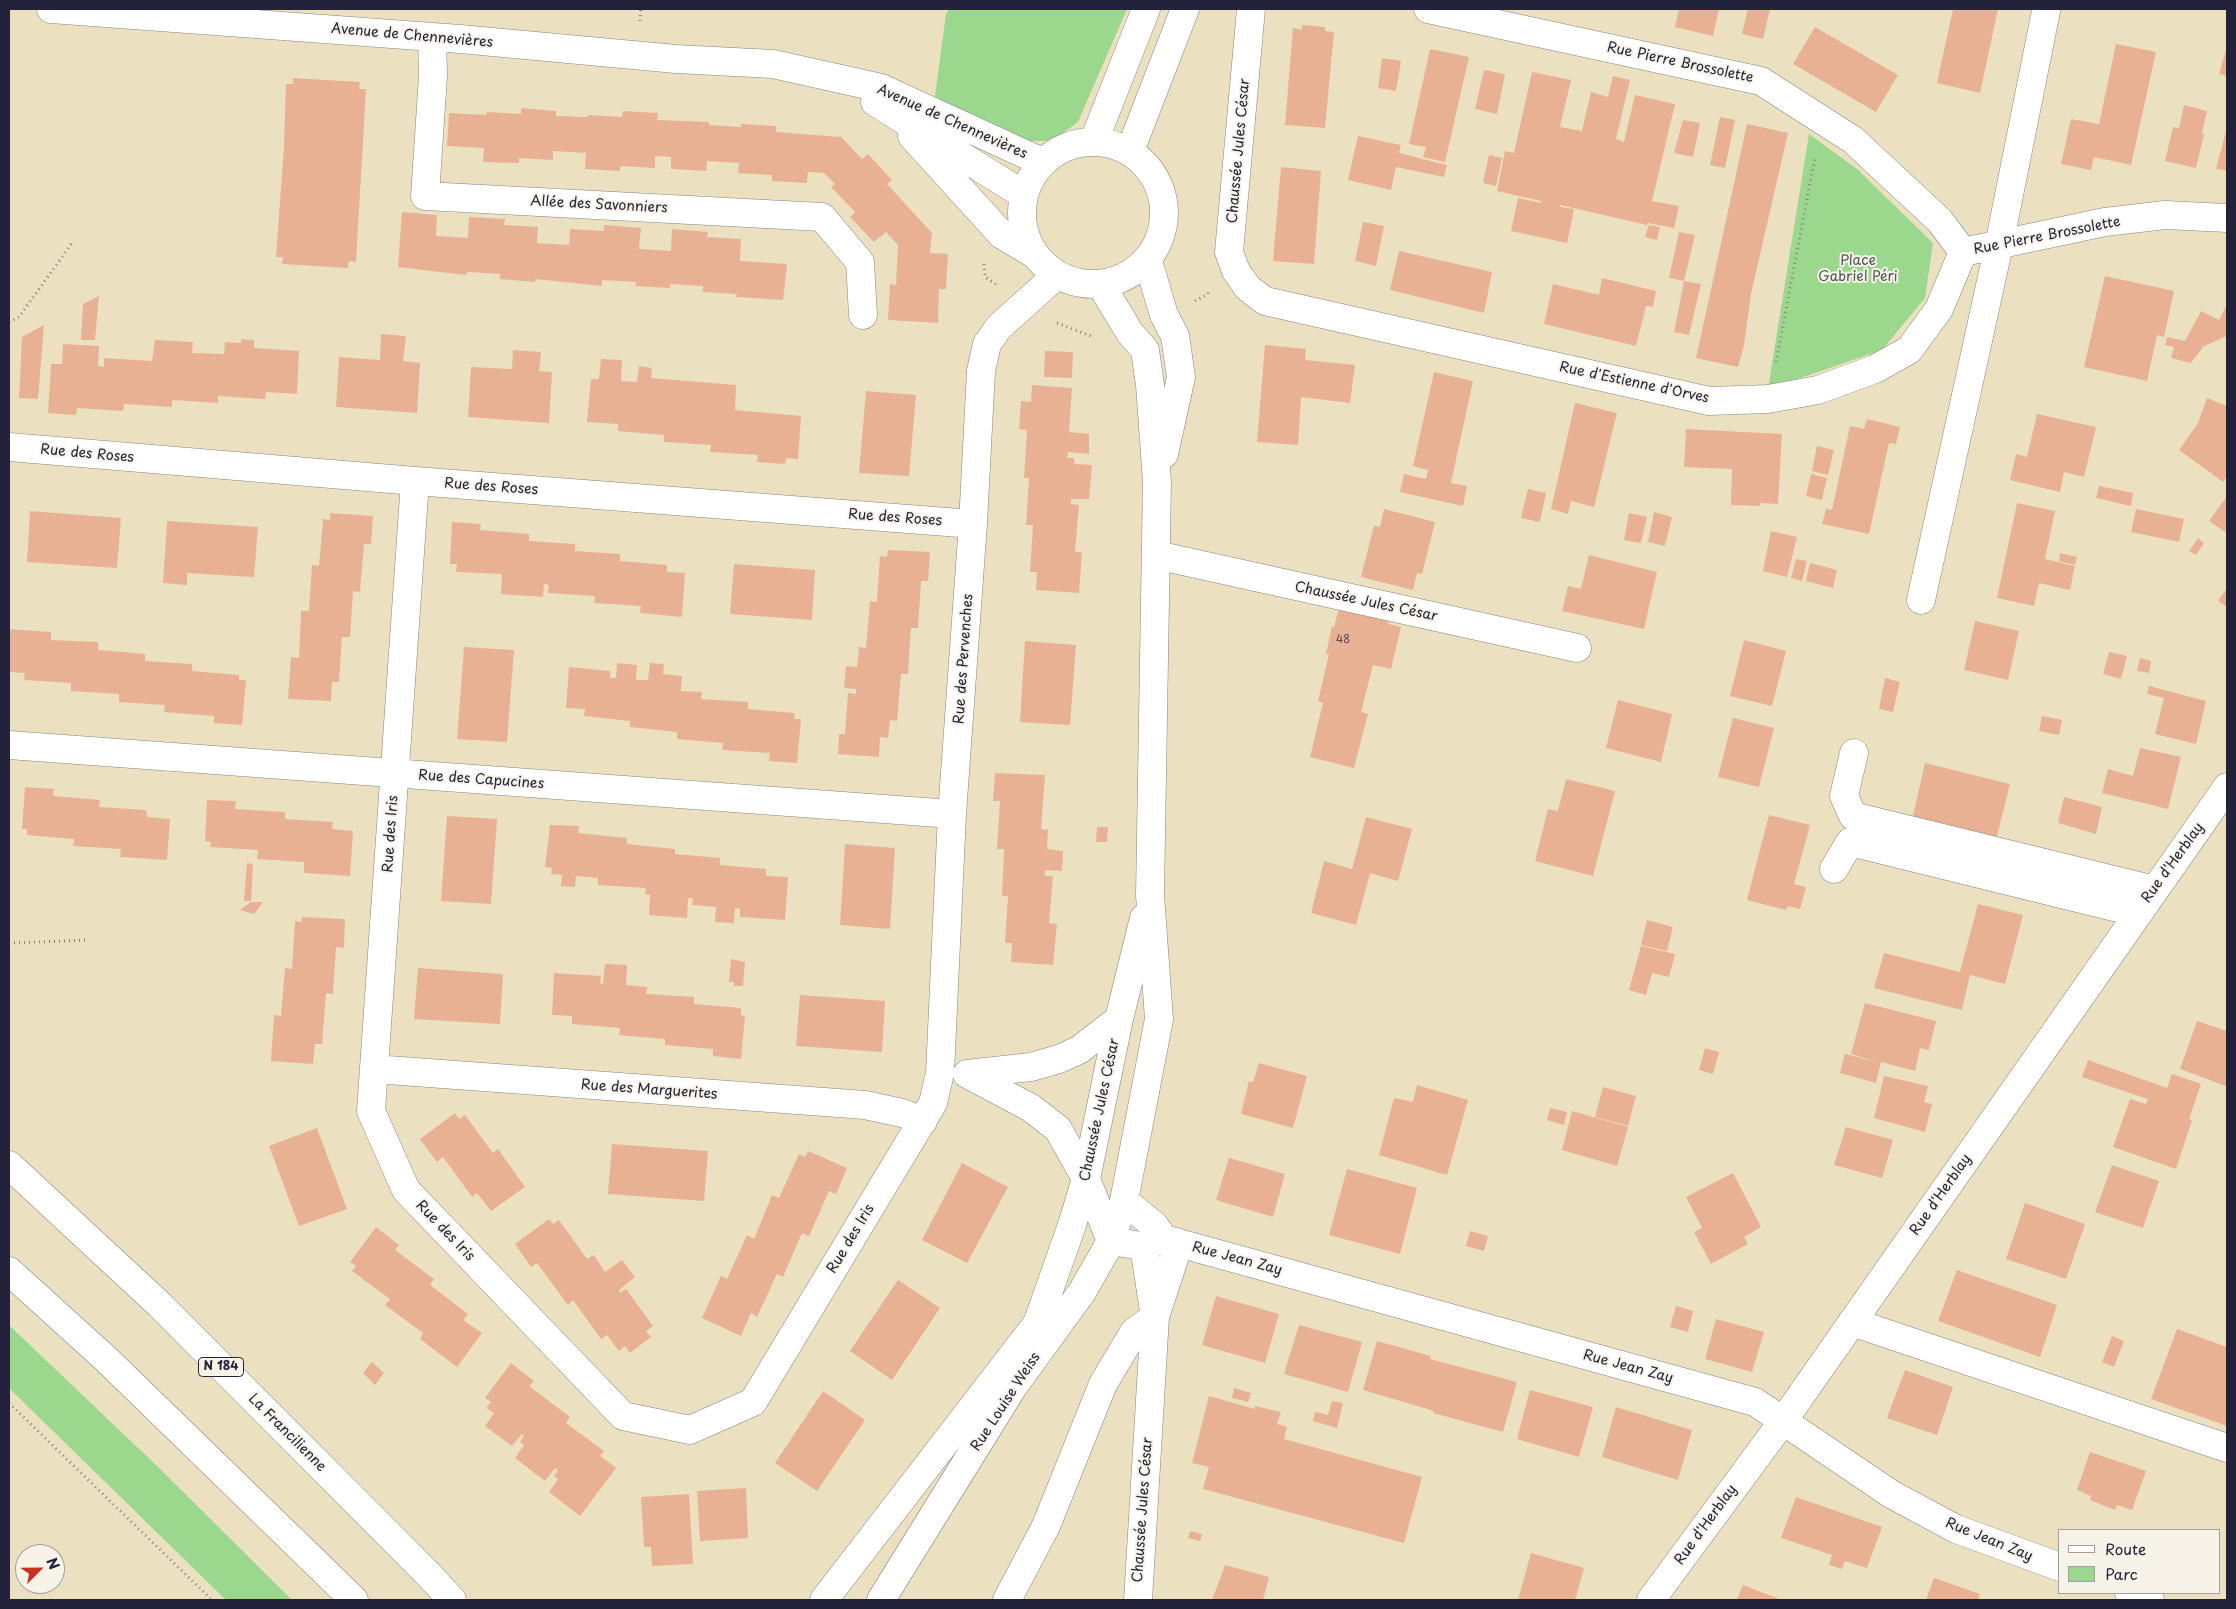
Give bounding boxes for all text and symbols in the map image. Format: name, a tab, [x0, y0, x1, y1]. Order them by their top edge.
street label: Avenue de Chennevières	[330, 21, 494, 51]
street label: Rue Pierre Brossolette	[1605, 39, 1755, 87]
street label: Chaussée Jules César	[1224, 78, 1254, 224]
street label: Avenue de Chennevières	[874, 81, 1030, 163]
street label: Allée des Savonniers	[530, 193, 668, 217]
street label: Rue Pierre Brossolette	[1972, 214, 2122, 258]
park label: Place Gabriel Péri	[1818, 253, 1898, 286]
street label: Rue d'Estienne d'Orves	[1558, 359, 1710, 407]
street label: Rue des Roses	[39, 442, 135, 466]
street label: Rue des Roses	[443, 475, 539, 499]
street label: Rue des Roses	[847, 506, 943, 530]
street label: Chaussée Jules César	[1293, 579, 1439, 625]
street label: Rue des Pervenches	[951, 593, 977, 725]
house number: 48	[1336, 633, 1350, 647]
street label: Rue des Capucines	[417, 767, 545, 793]
street label: Rue des Iris	[380, 795, 402, 873]
street label: Rue d'Herblay	[2138, 820, 2208, 906]
street label: Chaussée Jules César	[1077, 1037, 1123, 1183]
street label: Rue des Marguerites	[580, 1077, 718, 1103]
street label: Rue d'Herblay	[1907, 1151, 1975, 1239]
street label: Rue des Iris	[412, 1197, 478, 1265]
street label: Rue des Iris	[824, 1201, 878, 1277]
street label: Rue Jean Zay	[1190, 1239, 1284, 1279]
street label: Rue Jean Zay	[1581, 1347, 1675, 1387]
street label: Rue Louise Weiss	[968, 1349, 1044, 1455]
road number: N 184	[198, 1358, 244, 1376]
street label: La Francilienne	[245, 1391, 329, 1475]
street label: Chaussée Jules César	[1130, 1437, 1156, 1583]
street label: Rue d'Herblay	[1671, 1482, 1741, 1568]
street label: Rue Jean Zay	[1943, 1515, 2035, 1565]
legend	[2058, 1529, 2221, 1594]
text: Route	[2105, 1537, 2146, 1560]
north arrow	[15, 1544, 65, 1594]
text: N	[42, 1554, 65, 1573]
text: Parc	[2105, 1562, 2138, 1585]

